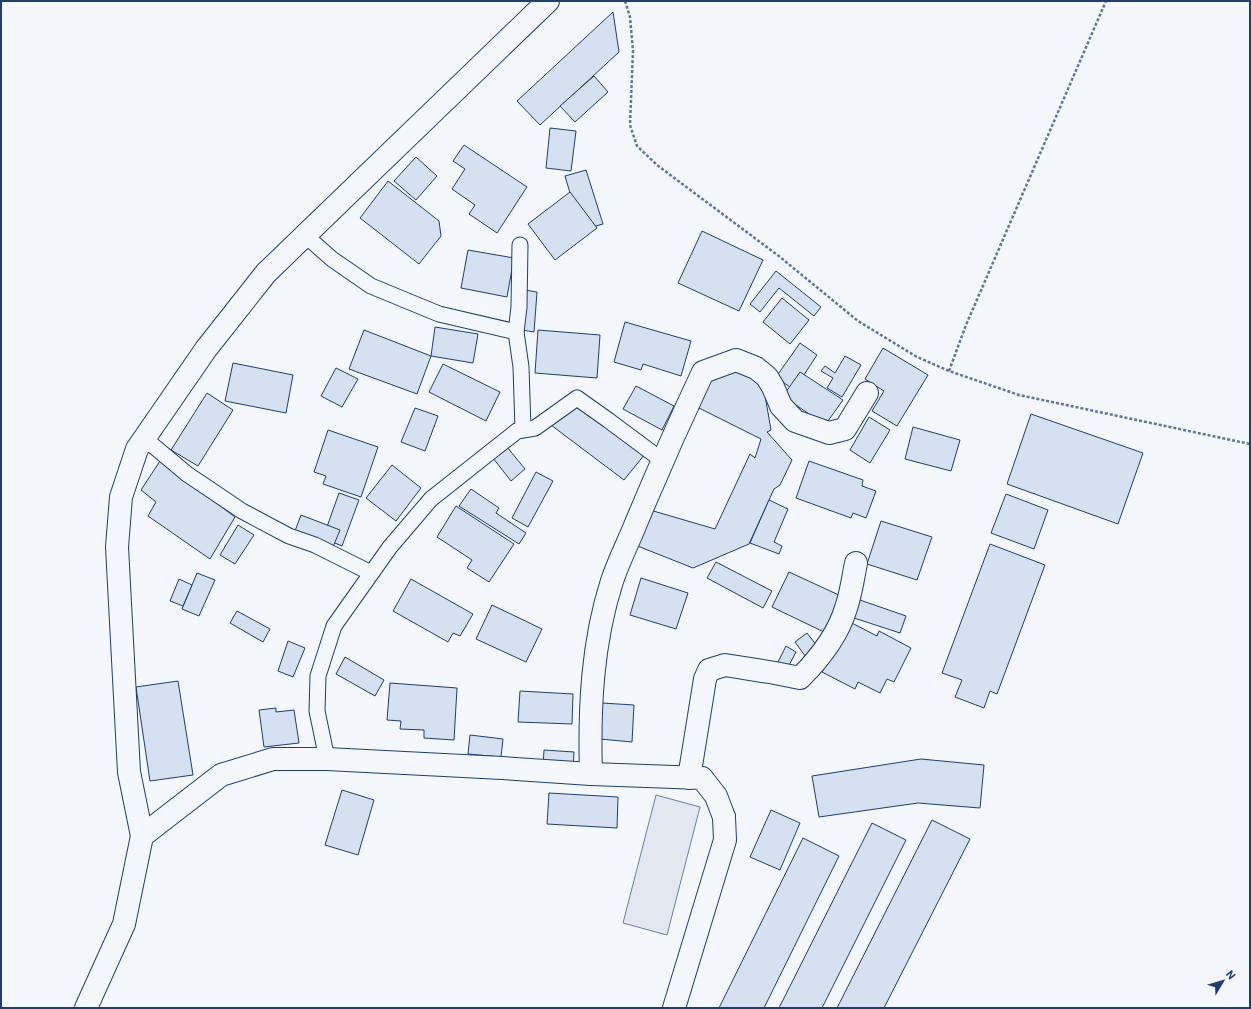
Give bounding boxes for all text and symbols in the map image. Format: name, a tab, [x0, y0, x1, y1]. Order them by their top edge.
north arrow	[1203, 961, 1243, 1001]
text: N	[1223, 968, 1238, 982]

